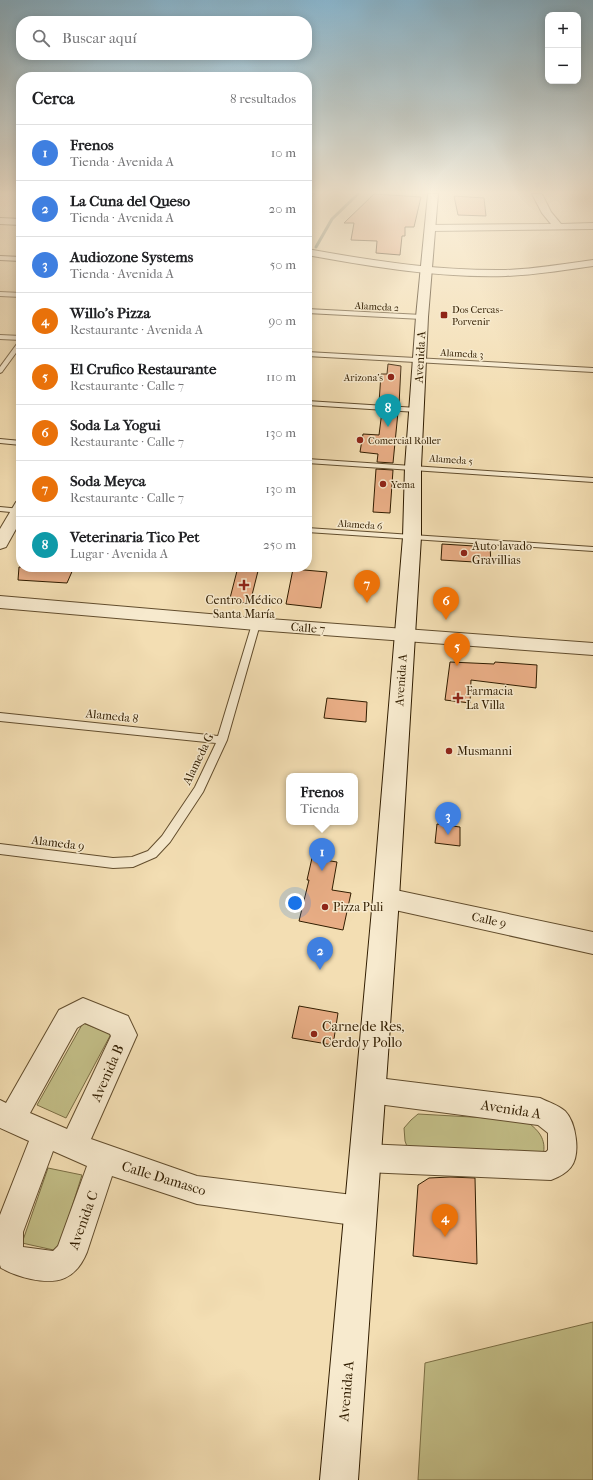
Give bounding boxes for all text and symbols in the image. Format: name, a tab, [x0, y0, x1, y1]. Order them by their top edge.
map controls	[545, 12, 581, 84]
button: +	[545, 12, 581, 48]
search box	[16, 16, 312, 60]
icon: search	[30, 27, 52, 49]
text: Buscar aquí	[62, 29, 137, 47]
button: −	[545, 48, 581, 84]
text: Cerca	[32, 88, 74, 108]
text: 8 resultados	[230, 91, 296, 106]
text: Frenos	[70, 136, 114, 154]
text: 1	[43, 145, 47, 160]
text: 10 m	[271, 145, 296, 160]
text: Tienda · Avenida A	[70, 154, 174, 169]
text: La Cuna del Queso	[70, 192, 190, 210]
text: 2	[42, 201, 48, 216]
text: 20 m	[269, 201, 296, 216]
text: Tienda · Avenida A	[70, 210, 174, 225]
text: Audiozone Systems	[70, 248, 193, 266]
text: 3	[42, 257, 48, 272]
text: 50 m	[270, 257, 296, 272]
text: Tienda · Avenida A	[70, 266, 174, 281]
street label: Alameda 2	[353, 300, 399, 314]
text: Willo's Pizza	[70, 304, 150, 322]
place label: Dos Cercas- Porvenir	[452, 304, 503, 328]
marker: Dos Cercas- Porvenir	[439, 310, 449, 320]
text: 4	[41, 313, 49, 328]
text: 90 m	[268, 313, 296, 328]
text: Restaurante · Avenida A	[70, 322, 203, 337]
street label: Avenida A	[412, 330, 428, 384]
street label: Alameda 3	[439, 347, 484, 361]
text: El Crufico Restaurante	[70, 360, 216, 378]
text: 5	[42, 369, 48, 384]
text: 110 m	[266, 369, 296, 384]
place label: Arizona's	[343, 372, 383, 384]
marker: Arizona's	[386, 372, 396, 382]
text: Restaurante · Calle 7	[70, 378, 184, 393]
pin: 8	[375, 394, 401, 427]
text: Soda La Yogui	[70, 416, 161, 434]
text: 6	[41, 425, 49, 440]
text: 130 m	[265, 425, 296, 440]
text: Restaurante · Calle 7	[70, 434, 184, 449]
marker: Comercial Roller	[355, 435, 365, 445]
place label: Comercial Roller	[368, 435, 442, 447]
street label: Alameda 5	[428, 452, 473, 468]
text: Soda Meyca	[70, 472, 146, 490]
marker: Yema	[378, 479, 388, 489]
place label: Yema	[390, 479, 415, 491]
text: 7	[42, 481, 48, 496]
text: 130 m	[265, 481, 296, 496]
text: Restaurante · Calle 7	[70, 490, 184, 505]
street label: Alameda 6	[336, 517, 383, 533]
text: Veterinaria Tico Pet	[70, 528, 200, 546]
text: 8	[42, 537, 48, 552]
text: 250 m	[263, 537, 296, 552]
place label: Auto lavado Gravillias	[471, 539, 532, 567]
text: Lugar · Avenida A	[70, 546, 168, 561]
marker: Auto lavado Gravillias	[459, 548, 469, 558]
pin: 7	[354, 570, 380, 603]
marker: Centro Médico Santa María	[238, 579, 250, 591]
pin: 6	[433, 587, 459, 620]
place label: Centro Médico Santa María	[205, 593, 283, 621]
street label: Calle 7	[290, 620, 326, 636]
pin: 5	[444, 633, 470, 666]
street label: Avenida A	[392, 653, 410, 707]
place label: Farmacia La Villa	[466, 684, 513, 712]
marker: Farmacia La Villa	[453, 693, 463, 703]
street label: Alameda 8	[84, 706, 139, 726]
street label: Alameda G	[179, 730, 217, 788]
place label: Musmanni	[457, 744, 513, 758]
marker: Musmanni	[444, 746, 454, 756]
popup	[286, 773, 358, 825]
text: Frenos	[300, 783, 344, 801]
text: Tienda	[300, 801, 340, 816]
pin: 3	[435, 802, 461, 835]
street label: Alameda 9	[30, 833, 85, 853]
pin: 1	[309, 838, 335, 871]
your location	[285, 893, 305, 913]
place label: Pizza Puli	[333, 900, 384, 914]
marker: Pizza Puli	[320, 902, 330, 912]
street label: Calle 9	[470, 910, 508, 930]
pin: 2	[307, 937, 333, 970]
place label: Carne de Res, Cerdo y Pollo	[322, 1018, 404, 1051]
marker: Carne de Res, Cerdo y Pollo	[309, 1029, 319, 1039]
street label: Avenida B	[87, 1042, 128, 1105]
street label: Avenida A	[479, 1096, 543, 1123]
street label: Calle Damasco	[120, 1158, 208, 1199]
street label: Avenida C	[65, 1189, 102, 1253]
pin: 4	[432, 1204, 458, 1237]
street label: Avenida A	[335, 1359, 358, 1423]

